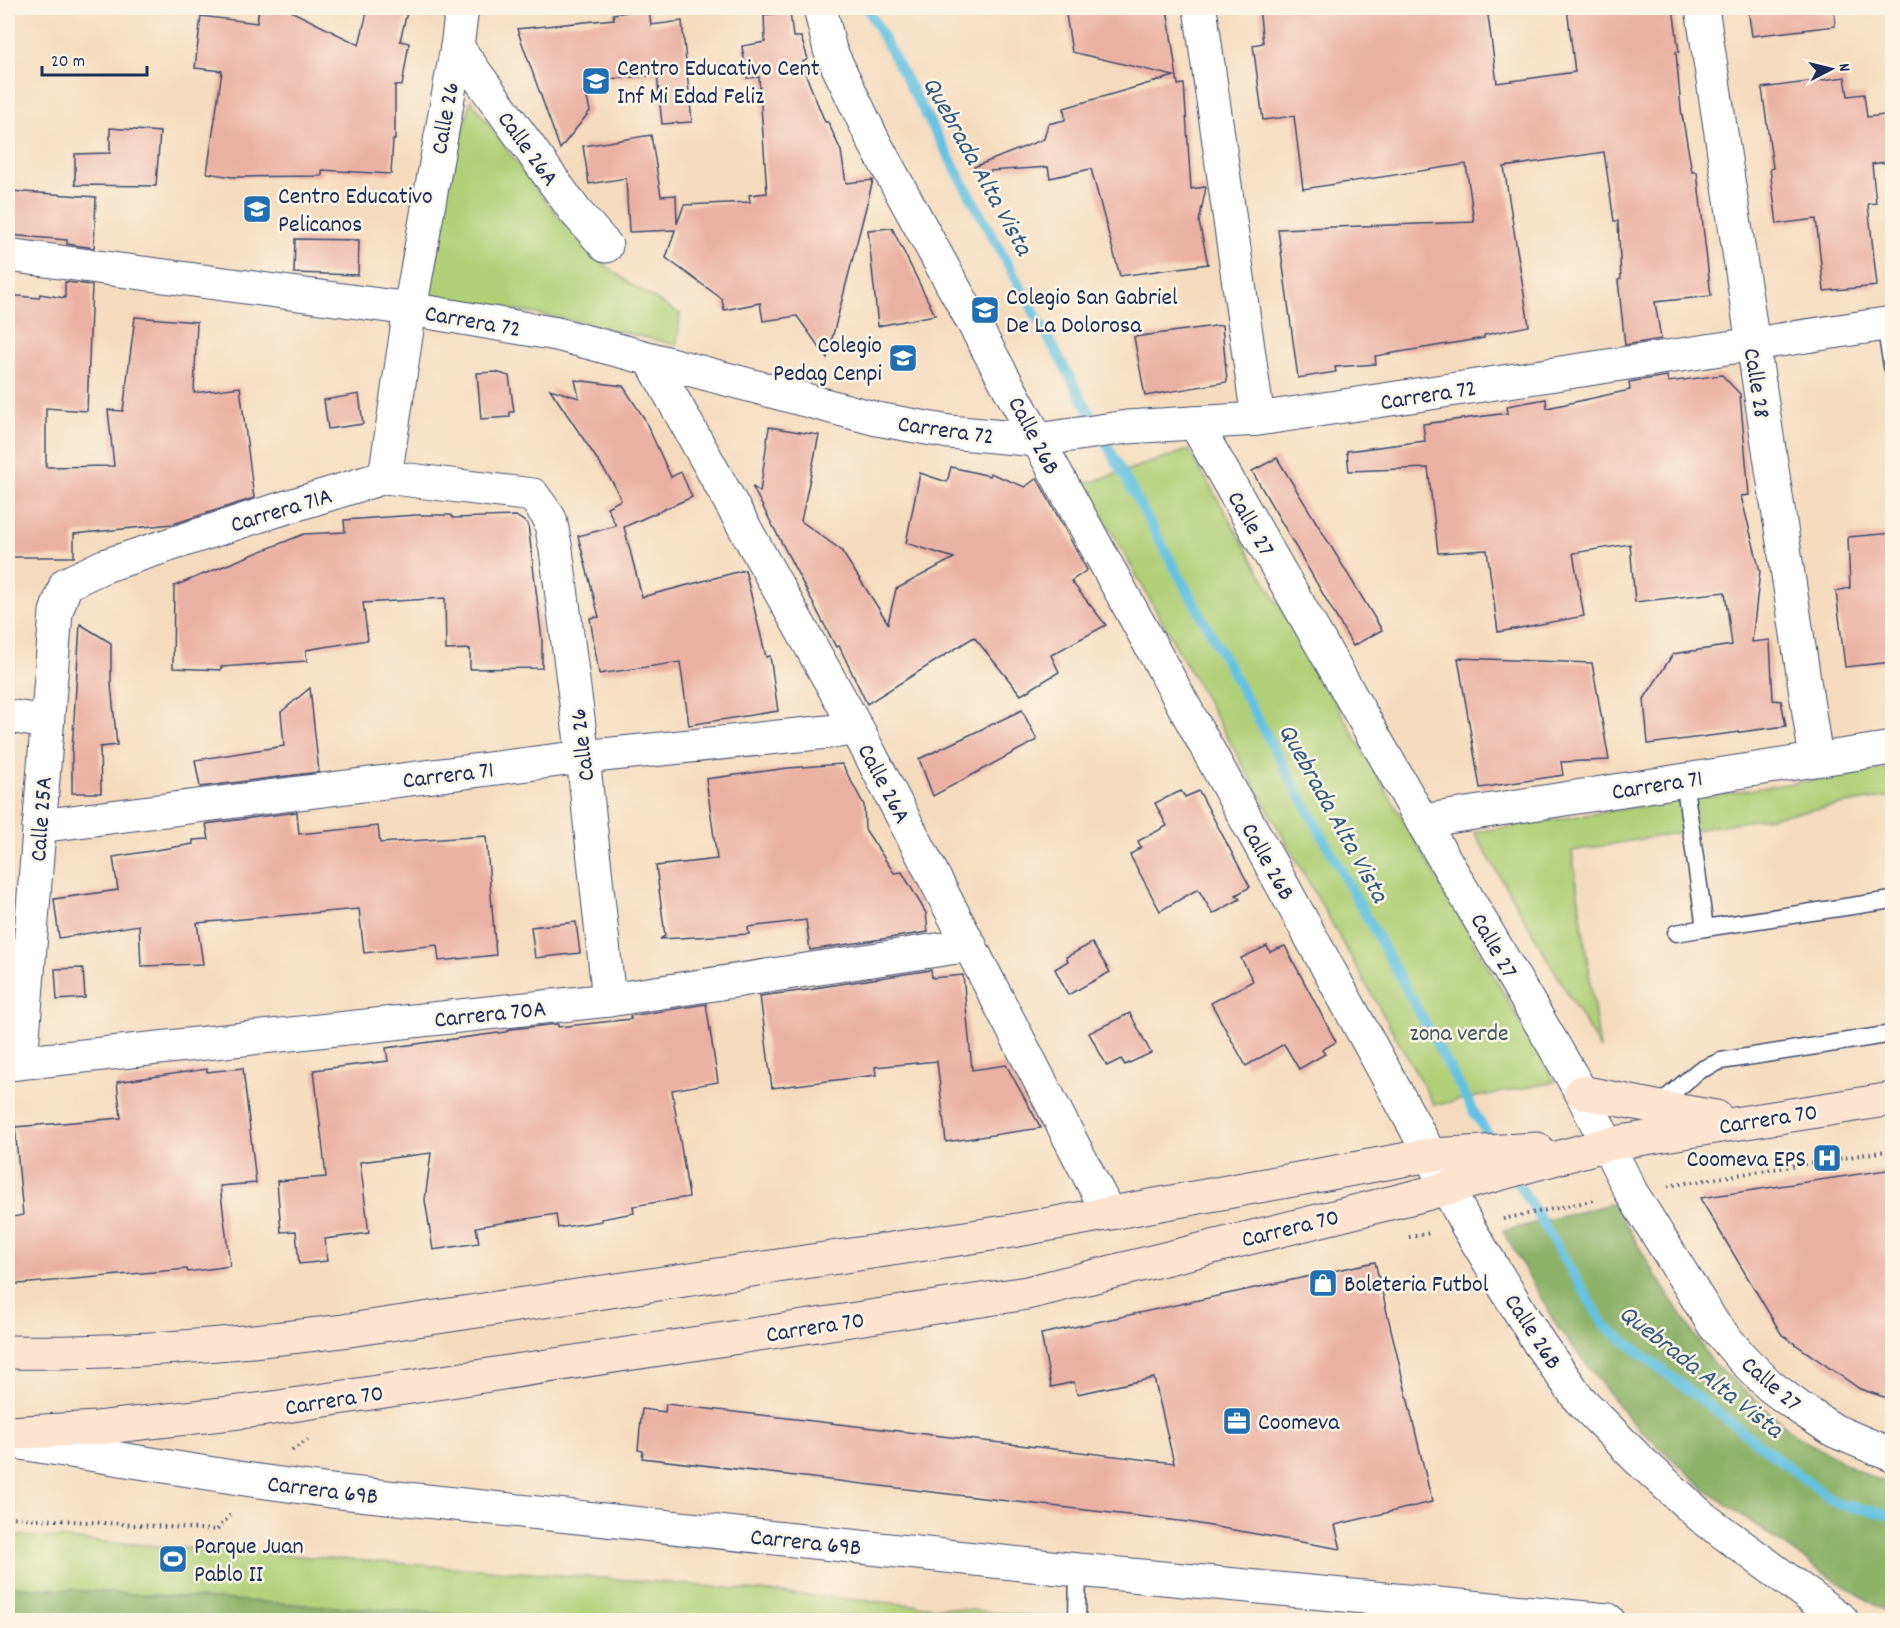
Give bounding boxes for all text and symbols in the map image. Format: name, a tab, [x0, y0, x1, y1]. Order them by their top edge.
scale bar	[42, 39, 147, 77]
north arrow	[1801, 39, 1861, 99]
text: 20 m	[51, 50, 85, 75]
place label: Centro Educativo Cent Inf Mi Edad Feliz	[617, 53, 820, 115]
text: N	[1832, 62, 1855, 73]
school or university icon: Centro Educativo Cent Inf Mi Edad Feliz	[580, 65, 612, 97]
water label: Quebrada Alta Vista	[911, 71, 1041, 264]
street label: Calle 26	[424, 80, 470, 157]
street label: Calle 26A	[488, 105, 566, 195]
place label: Centro Educativo Pelicanos	[278, 181, 433, 243]
school or university icon: Centro Educativo Pelicanos	[241, 193, 273, 225]
place label: Colegio San Gabriel De La Dolorosa	[1006, 282, 1178, 344]
school or university icon: Colegio San Gabriel De La Dolorosa	[969, 294, 1001, 326]
street label: Carrera 72	[422, 298, 523, 348]
place label: Colegio Pedag Cenpi	[773, 330, 882, 392]
school or university icon: Colegio Pedag Cenpi	[887, 342, 919, 374]
street label: Calle 28	[1733, 346, 1777, 421]
street label: Carrera 72	[1378, 373, 1479, 421]
street label: Calle 26B	[998, 391, 1067, 482]
street label: Carrera 72	[895, 408, 996, 456]
street label: Carrera 71A	[227, 480, 337, 543]
street label: Calle 27	[1217, 486, 1282, 563]
street label: Calle 26	[563, 706, 605, 783]
water label: Quebrada Alta Vista	[1267, 718, 1397, 911]
street label: Calle 26A	[847, 738, 918, 830]
street label: Carrera 71	[401, 755, 496, 799]
street label: Carrera 71	[1610, 763, 1705, 811]
street label: Calle 25A	[23, 775, 63, 863]
street label: Calle 26B	[1231, 817, 1302, 908]
street label: Calle 27	[1460, 908, 1525, 985]
street label: Carrera 70A	[433, 993, 548, 1039]
park label: zona verde	[1410, 1018, 1508, 1052]
street label: Carrera 70	[1717, 1096, 1820, 1146]
hospital icon: Coomeva EPS	[1811, 1142, 1843, 1174]
place label: Coomeva EPS	[1687, 1144, 1806, 1178]
street label: Carrera 70	[1238, 1201, 1343, 1258]
shop icon: Boleteria Futbol	[1307, 1267, 1339, 1299]
place label: Boleteria Futbol	[1344, 1269, 1489, 1303]
street label: Calle 26B	[1494, 1288, 1569, 1377]
water label: Quebrada Alta Vista	[1610, 1297, 1791, 1450]
street label: Carrera 70	[764, 1304, 867, 1354]
street label: Calle 27	[1732, 1349, 1808, 1421]
street label: Carrera 70	[283, 1377, 386, 1427]
office icon: Coomeva	[1221, 1405, 1253, 1437]
place label: Coomeva	[1258, 1407, 1340, 1441]
street label: Carrera 69B	[265, 1468, 380, 1516]
street label: Carrera 69B	[749, 1521, 863, 1567]
place label: Parque Juan Pablo II	[194, 1531, 304, 1593]
sports icon: Parque Juan Pablo II	[157, 1543, 189, 1575]

